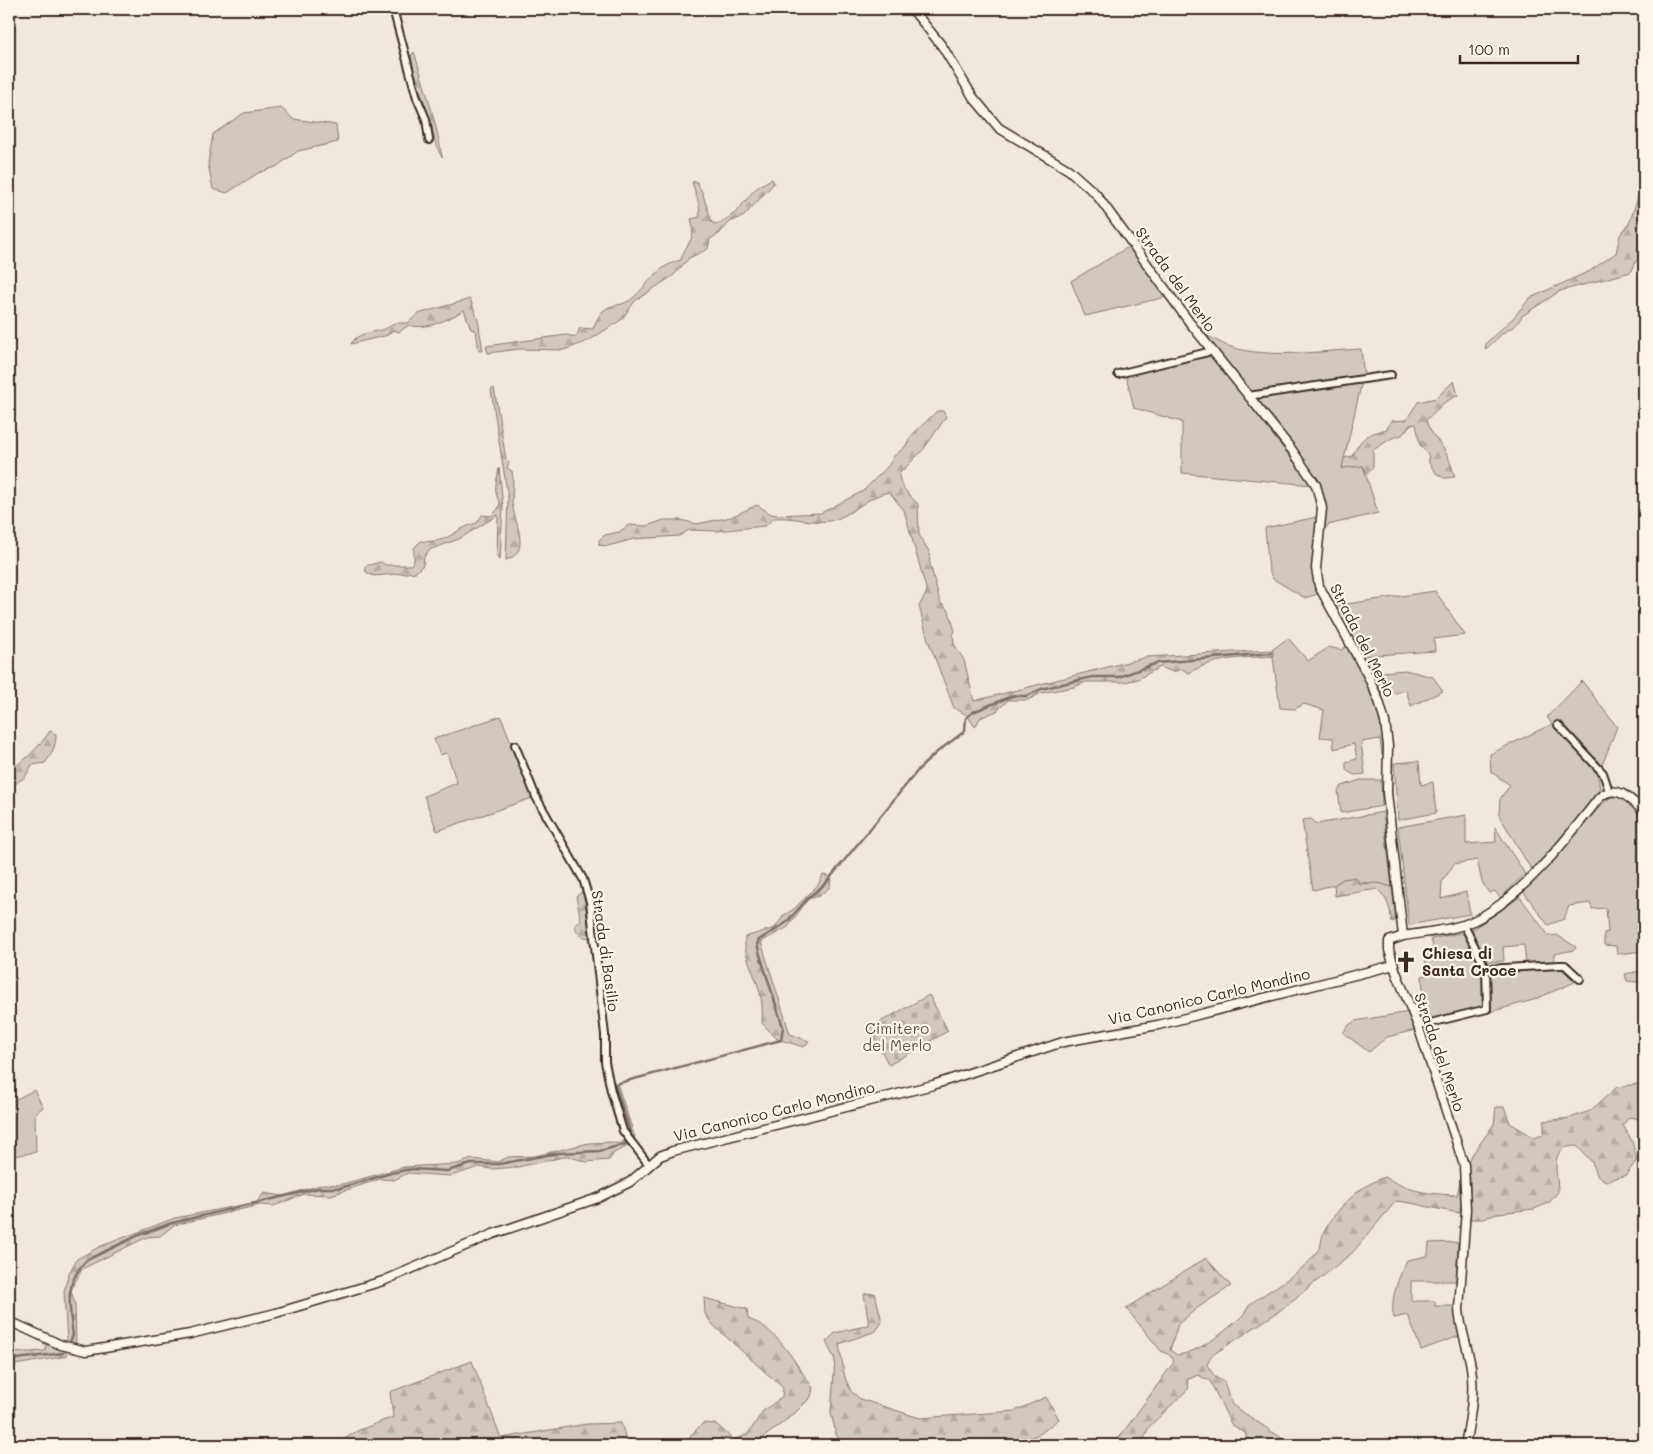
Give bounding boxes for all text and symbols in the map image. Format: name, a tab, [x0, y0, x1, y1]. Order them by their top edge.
scale bar	[1460, 32, 1578, 64]
text: 100 m	[1468, 39, 1510, 59]
street label: Strada del Merlo	[1131, 223, 1221, 335]
street label: Strada del Merlo	[1326, 580, 1400, 700]
street label: Strada di Basilio	[588, 889, 624, 1013]
place label: Chiesa di Santa Croce	[1422, 943, 1517, 980]
church icon: Chiesa di Santa Croce	[1393, 949, 1419, 975]
street label: Via Canonico Carlo Mondino	[1106, 963, 1312, 1029]
street label: Strada del Merlo	[1410, 990, 1470, 1114]
park label: Cimitero del Merlo	[863, 1018, 931, 1055]
street label: Via Canonico Carlo Mondino	[671, 1076, 877, 1146]

